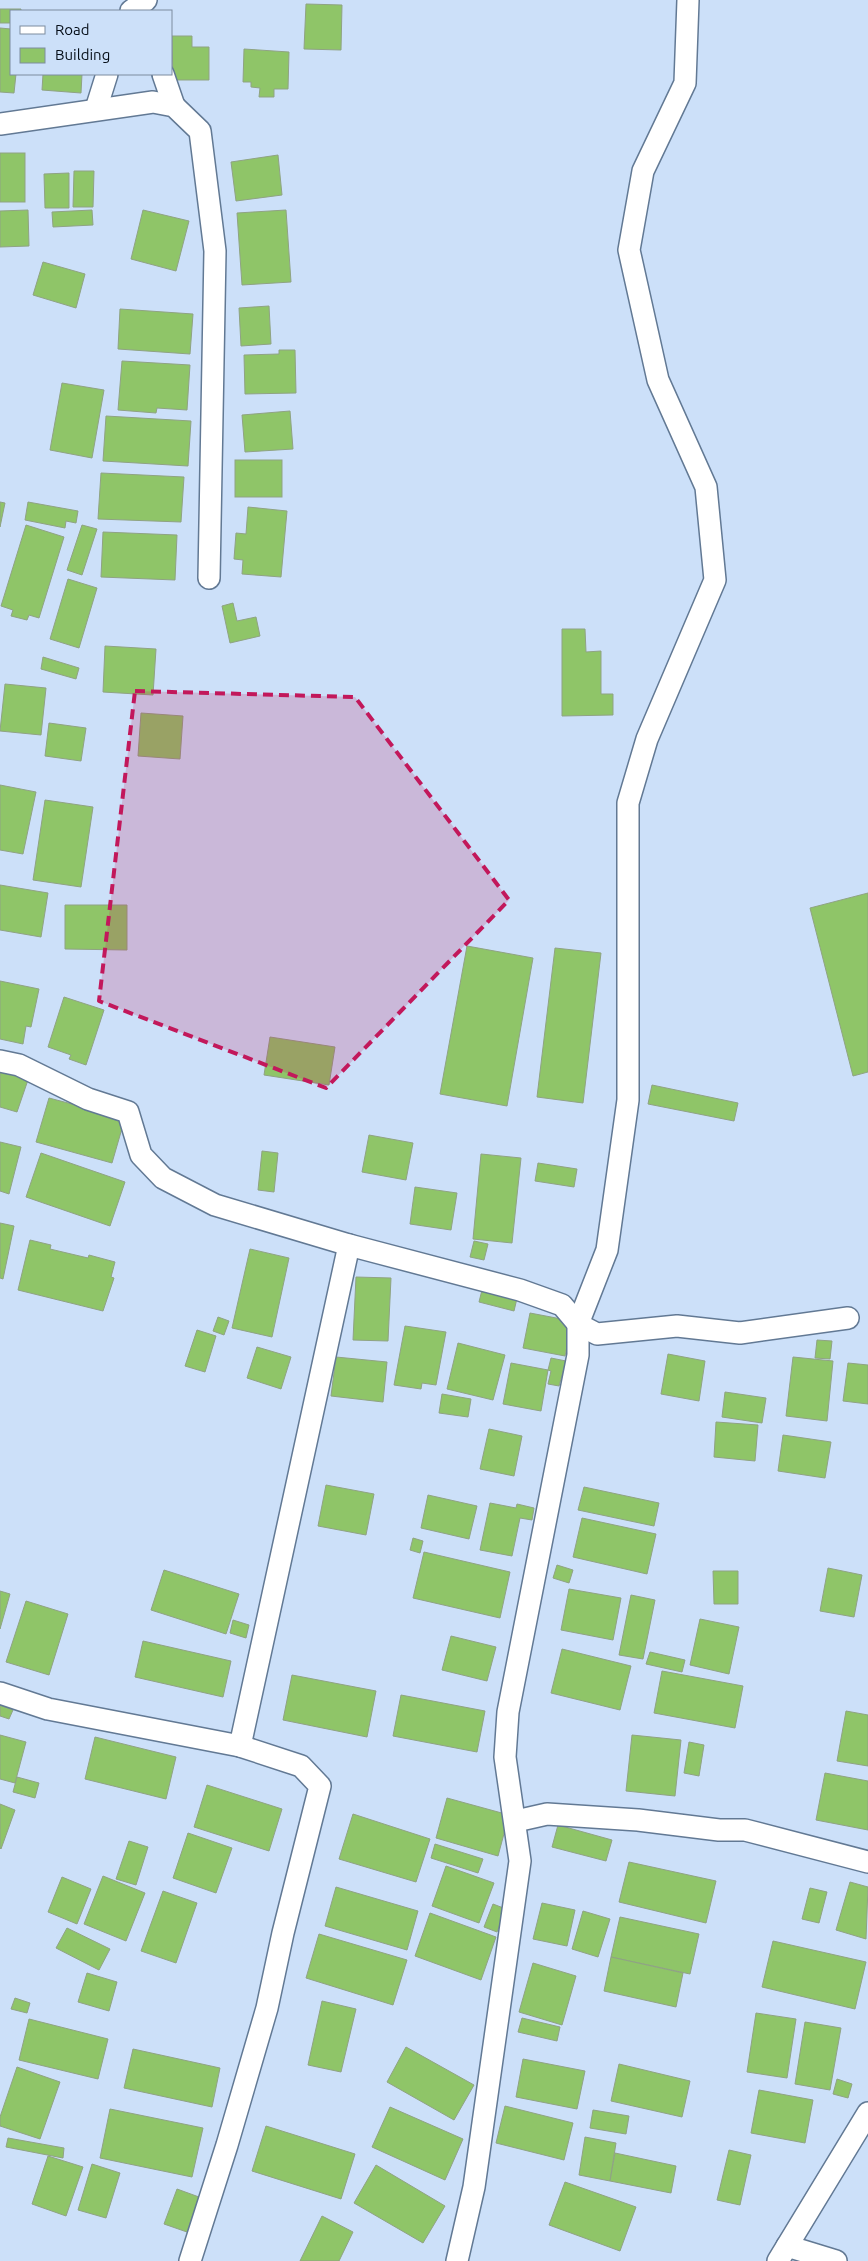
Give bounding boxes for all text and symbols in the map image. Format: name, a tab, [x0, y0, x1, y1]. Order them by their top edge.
legend	[10, 10, 172, 75]
text: Road	[55, 21, 90, 38]
text: Building	[55, 46, 110, 63]

